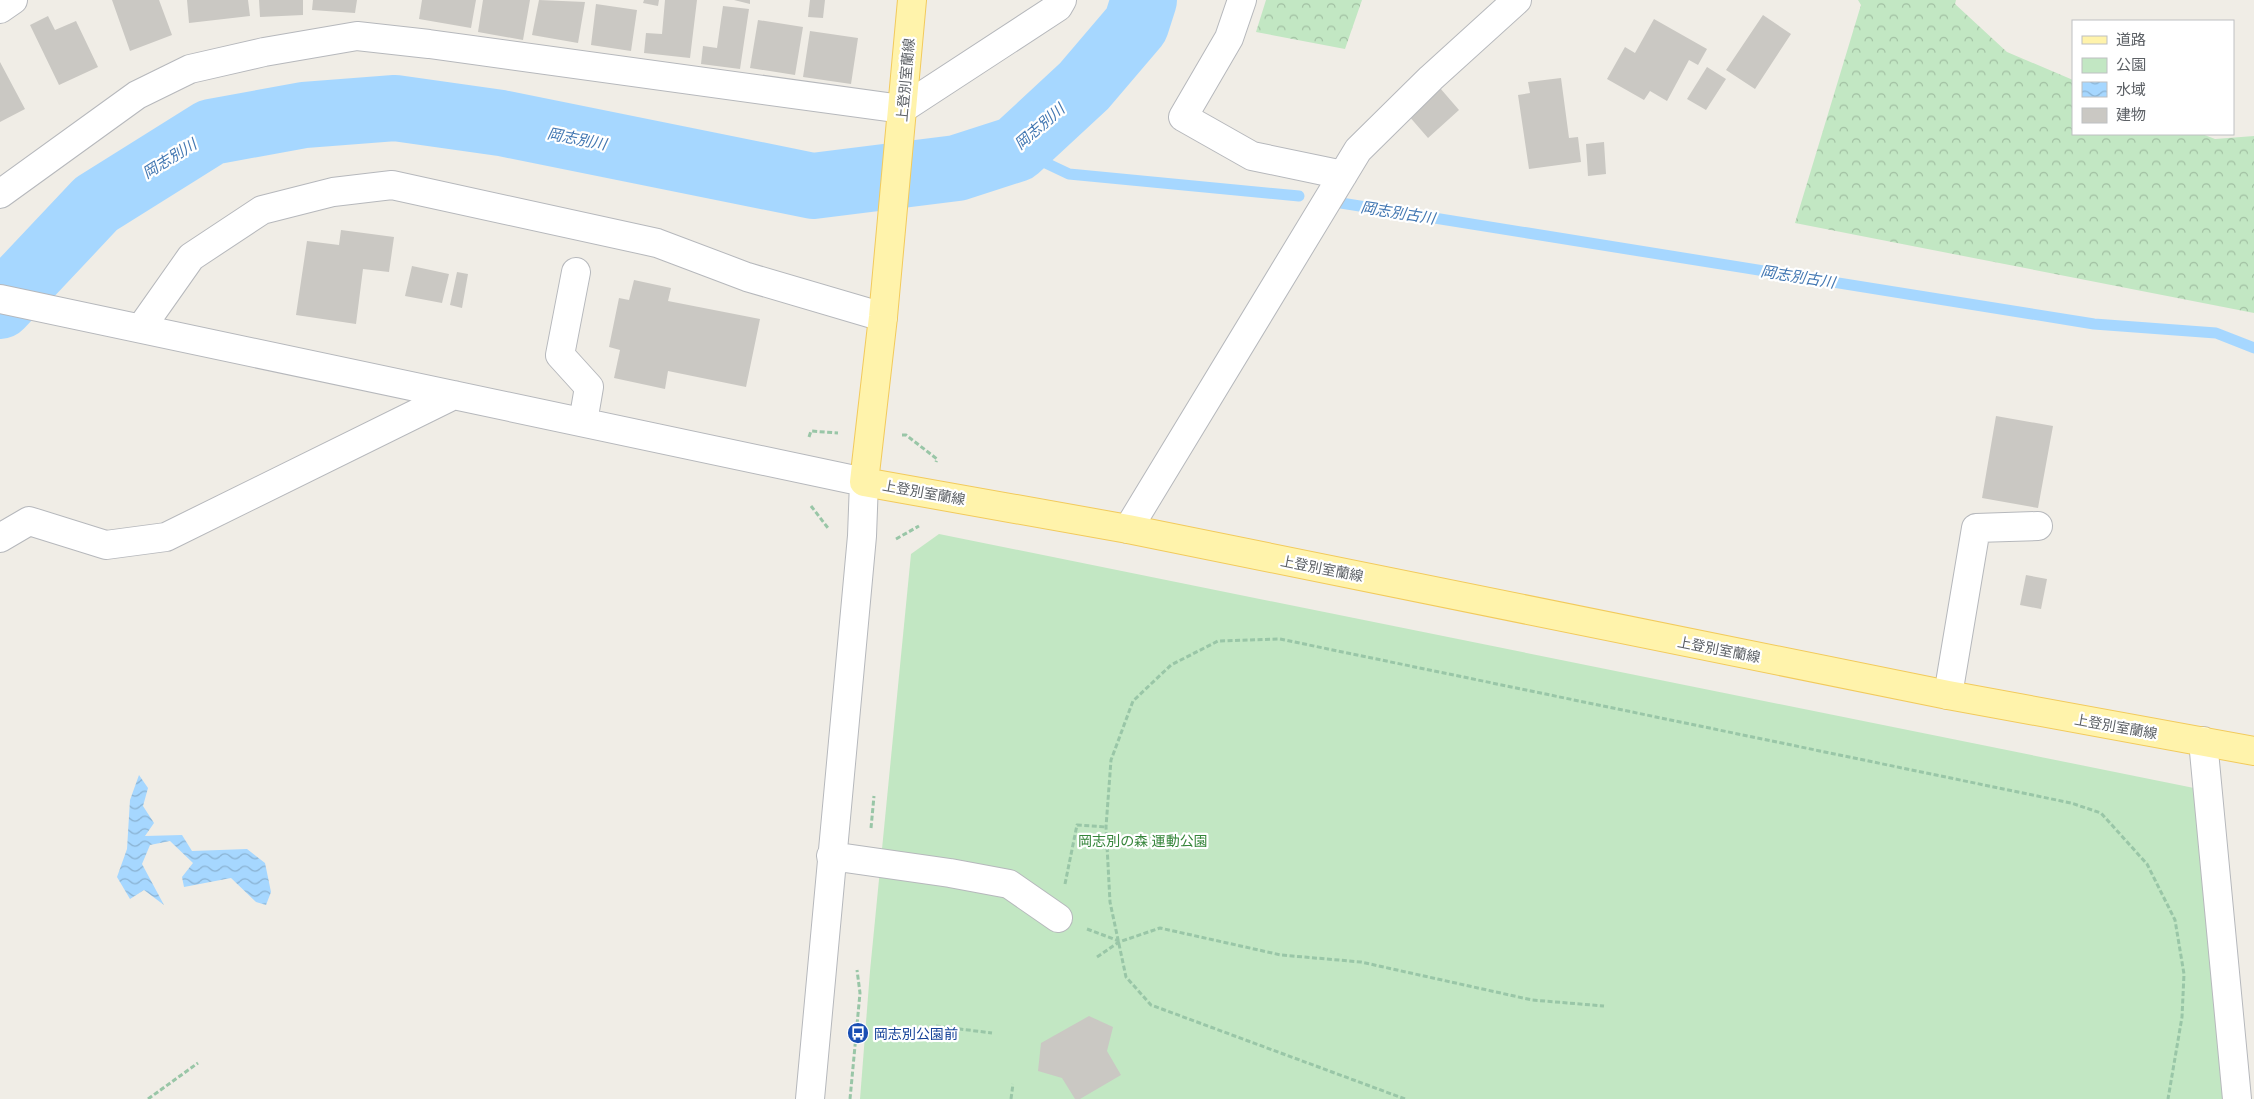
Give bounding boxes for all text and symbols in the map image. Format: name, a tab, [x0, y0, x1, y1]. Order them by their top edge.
legend	[2072, 20, 2234, 135]
text: 道路	[2116, 29, 2146, 49]
street label: 上登別室蘭線	[892, 37, 918, 123]
text: 公園	[2116, 54, 2146, 74]
text: 水域	[2116, 79, 2146, 99]
water label: 岡志別川	[1010, 97, 1070, 153]
text: 建物	[2116, 104, 2146, 124]
water label: 岡志別川	[546, 122, 610, 154]
water label: 岡志別川	[138, 133, 201, 182]
water label: 岡志別古川	[1359, 196, 1439, 228]
water label: 岡志別古川	[1759, 260, 1839, 292]
street label: 上登別室蘭線	[881, 475, 967, 509]
street label: 上登別室蘭線	[1279, 551, 1365, 585]
street label: 上登別室蘭線	[1676, 632, 1762, 666]
street label: 上登別室蘭線	[2073, 709, 2159, 743]
park label: 岡志別の森 運動公園	[1078, 831, 1208, 850]
bus stop icon: 岡志別公園前	[846, 1021, 870, 1045]
place label: 岡志別公園前	[874, 1024, 958, 1043]

